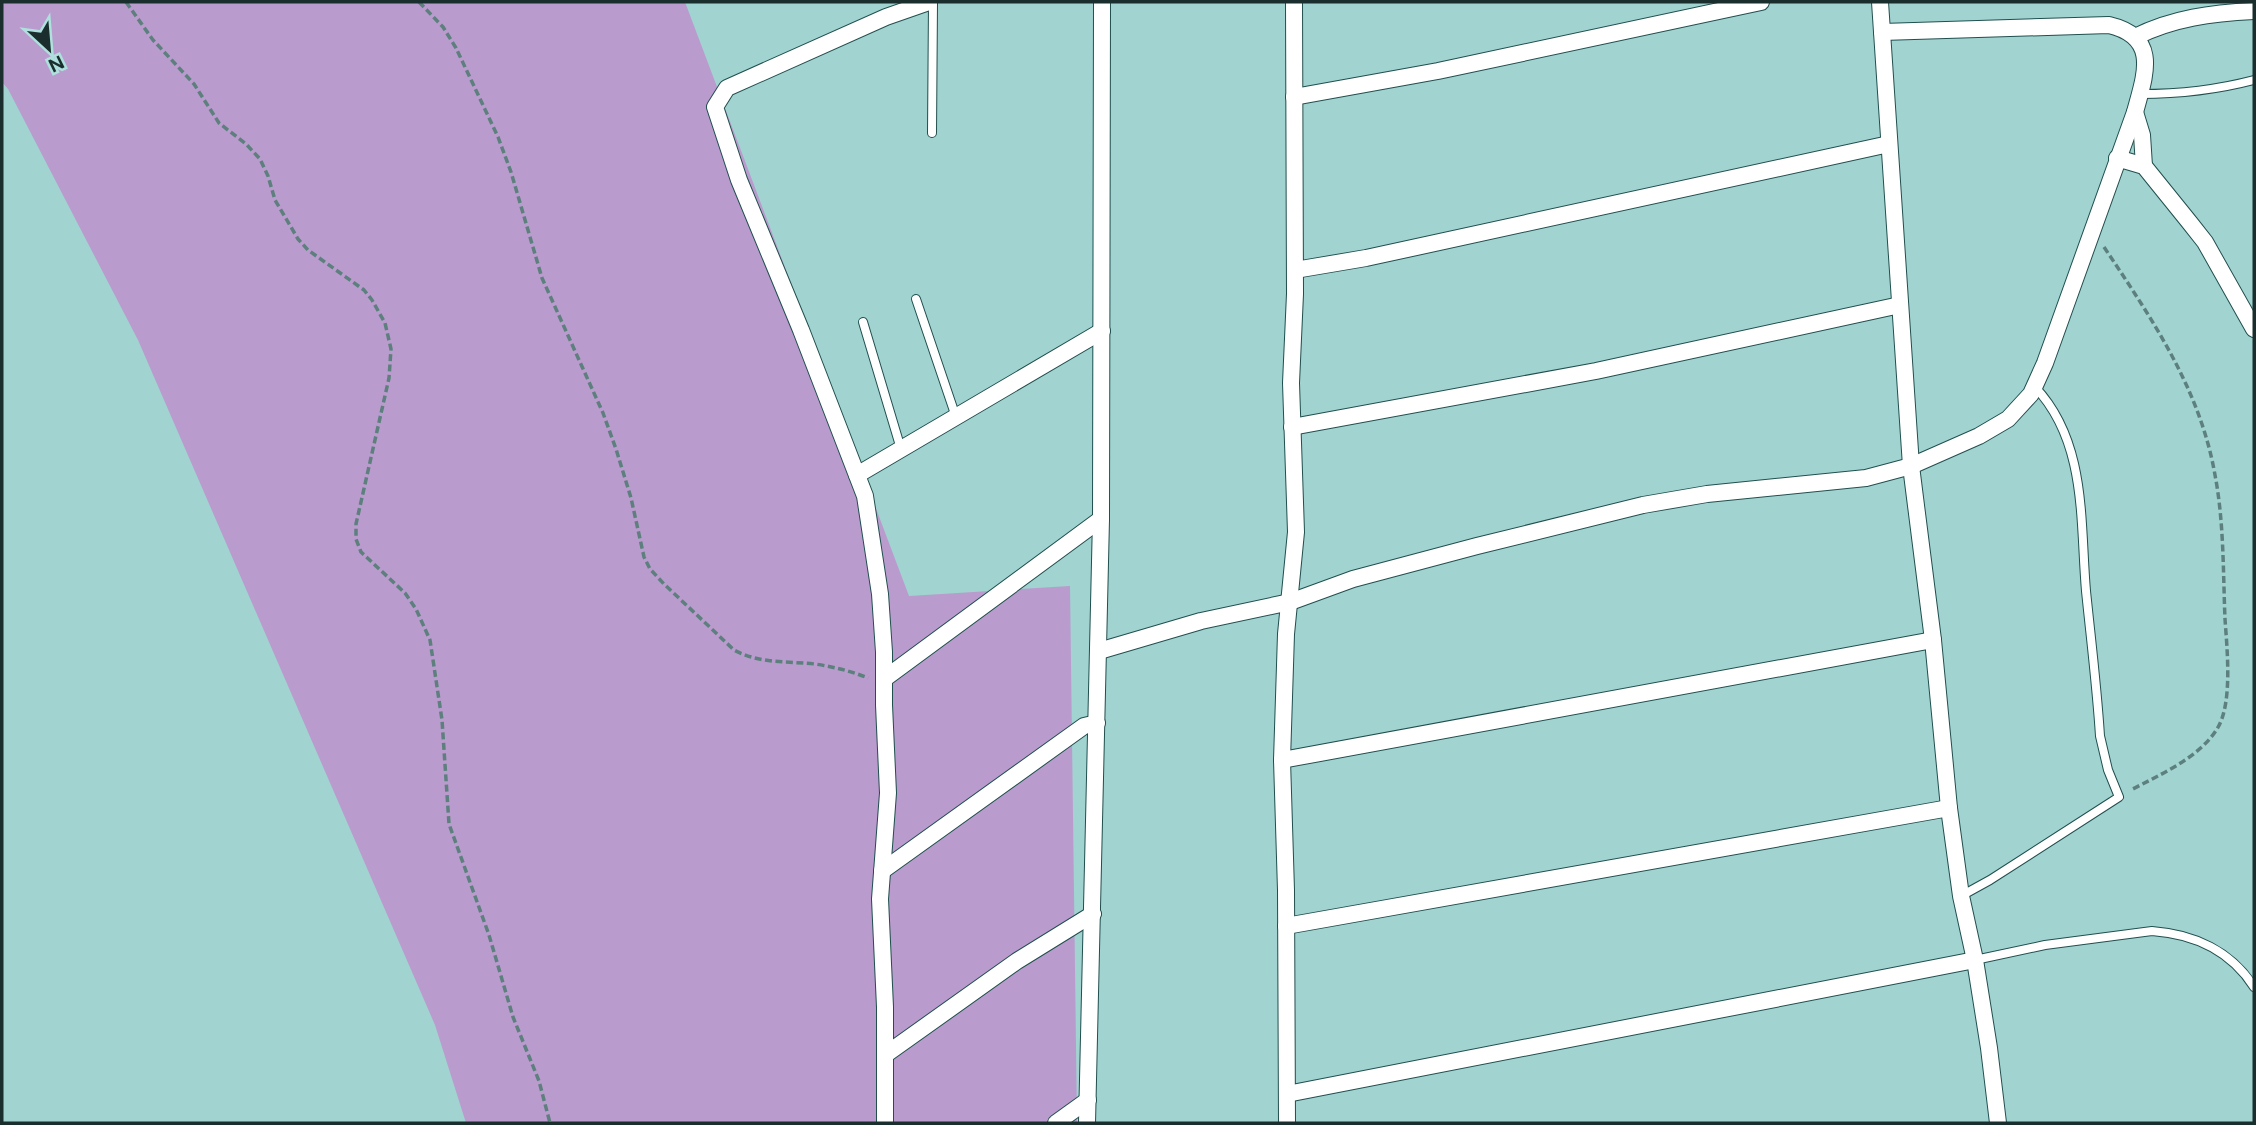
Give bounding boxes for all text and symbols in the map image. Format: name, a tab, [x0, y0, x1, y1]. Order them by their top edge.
north arrow	[14, 14, 84, 84]
text: N	[45, 50, 68, 77]

